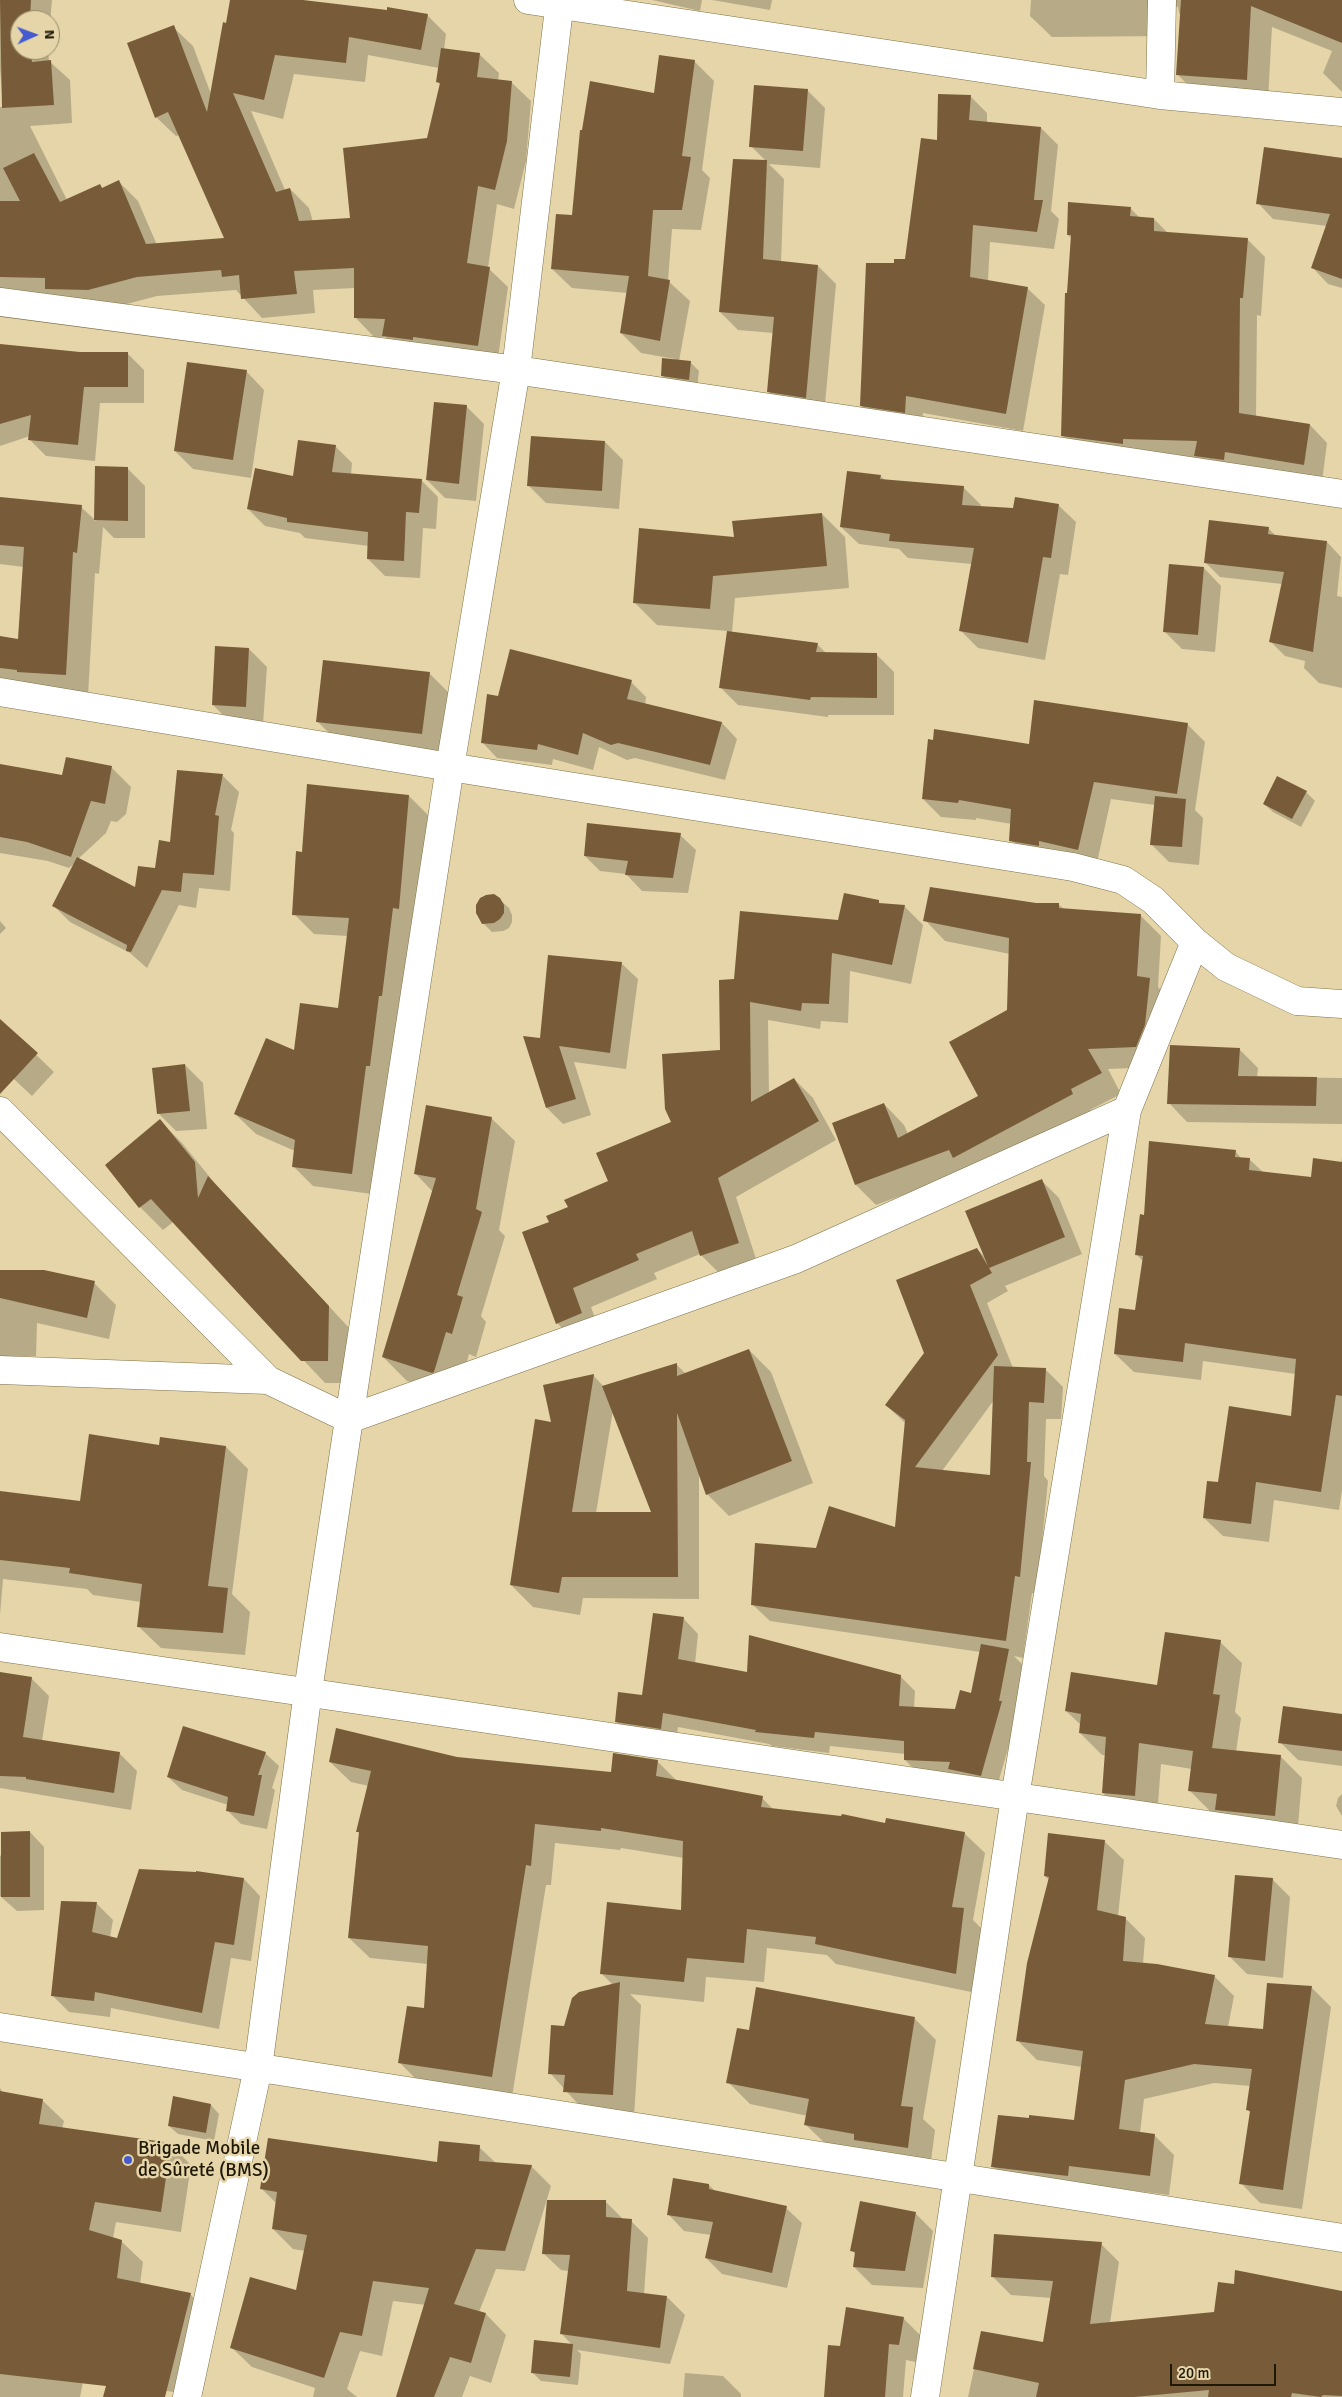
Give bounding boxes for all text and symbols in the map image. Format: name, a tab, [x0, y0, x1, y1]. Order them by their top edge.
north arrow	[10, 10, 60, 60]
text: N	[41, 29, 58, 40]
place label: Brigade Mobile de Sûreté (BMS)	[138, 2138, 269, 2182]
marker: Brigade Mobile de Sûreté (BMS)	[122, 2154, 134, 2166]
scale bar	[1172, 2354, 1278, 2386]
text: 20 m	[1178, 2364, 1209, 2382]

